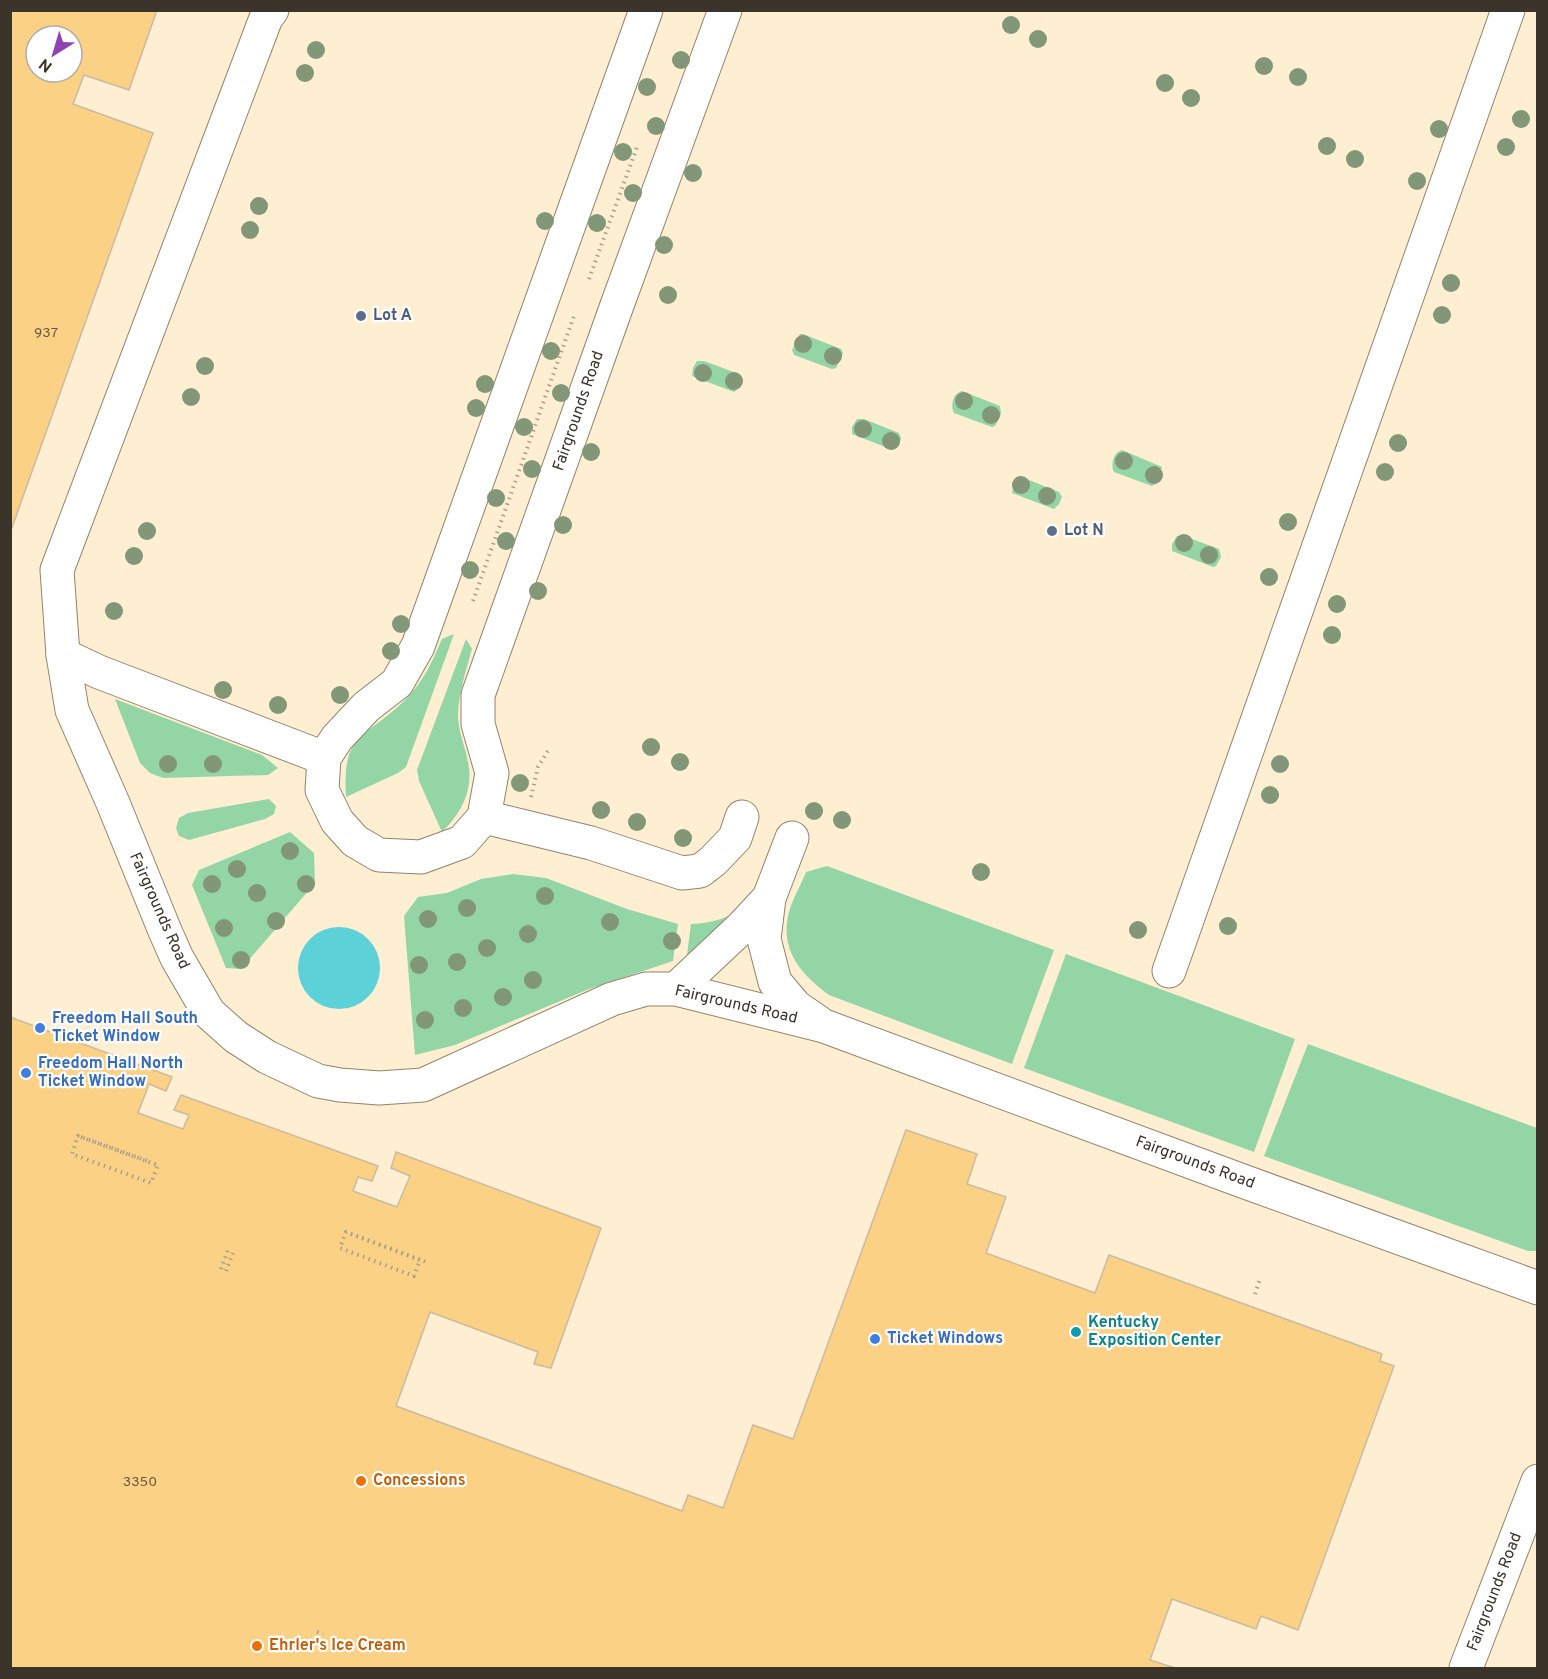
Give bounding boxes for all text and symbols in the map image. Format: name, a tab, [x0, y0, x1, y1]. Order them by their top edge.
north arrow	[24, 24, 84, 84]
text: N	[36, 53, 57, 76]
place label: Lot A	[373, 306, 412, 326]
marker: Lot A	[354, 309, 368, 323]
house number: 937	[34, 325, 58, 342]
street label: Fairgrounds Road	[549, 348, 609, 474]
place label: Lot N	[1064, 521, 1104, 541]
marker: Lot N	[1045, 524, 1059, 538]
street label: Fairgrounds Road	[124, 850, 194, 972]
street label: Fairgrounds Road	[673, 981, 799, 1029]
place label: Freedom Hall South Ticket Window	[52, 1009, 198, 1047]
marker: Freedom Hall South Ticket Window	[33, 1021, 47, 1035]
place label: Freedom Hall North Ticket Window	[38, 1054, 183, 1092]
marker: Freedom Hall North Ticket Window	[19, 1066, 33, 1080]
street label: Fairgrounds Road	[1133, 1132, 1257, 1194]
place label: Kentucky Exposition Center	[1088, 1313, 1221, 1351]
marker: Kentucky Exposition Center	[1069, 1325, 1083, 1339]
place label: Ticket Windows	[887, 1329, 1003, 1349]
marker: Ticket Windows	[868, 1332, 882, 1346]
place label: Concessions	[373, 1471, 466, 1491]
house number: 3350	[123, 1474, 157, 1491]
marker: Concessions	[354, 1474, 368, 1488]
street label: Fairgrounds Road	[1463, 1530, 1527, 1654]
place label: Ehrler's Ice Cream	[269, 1636, 406, 1656]
marker: Ehrler's Ice Cream	[250, 1639, 264, 1653]

